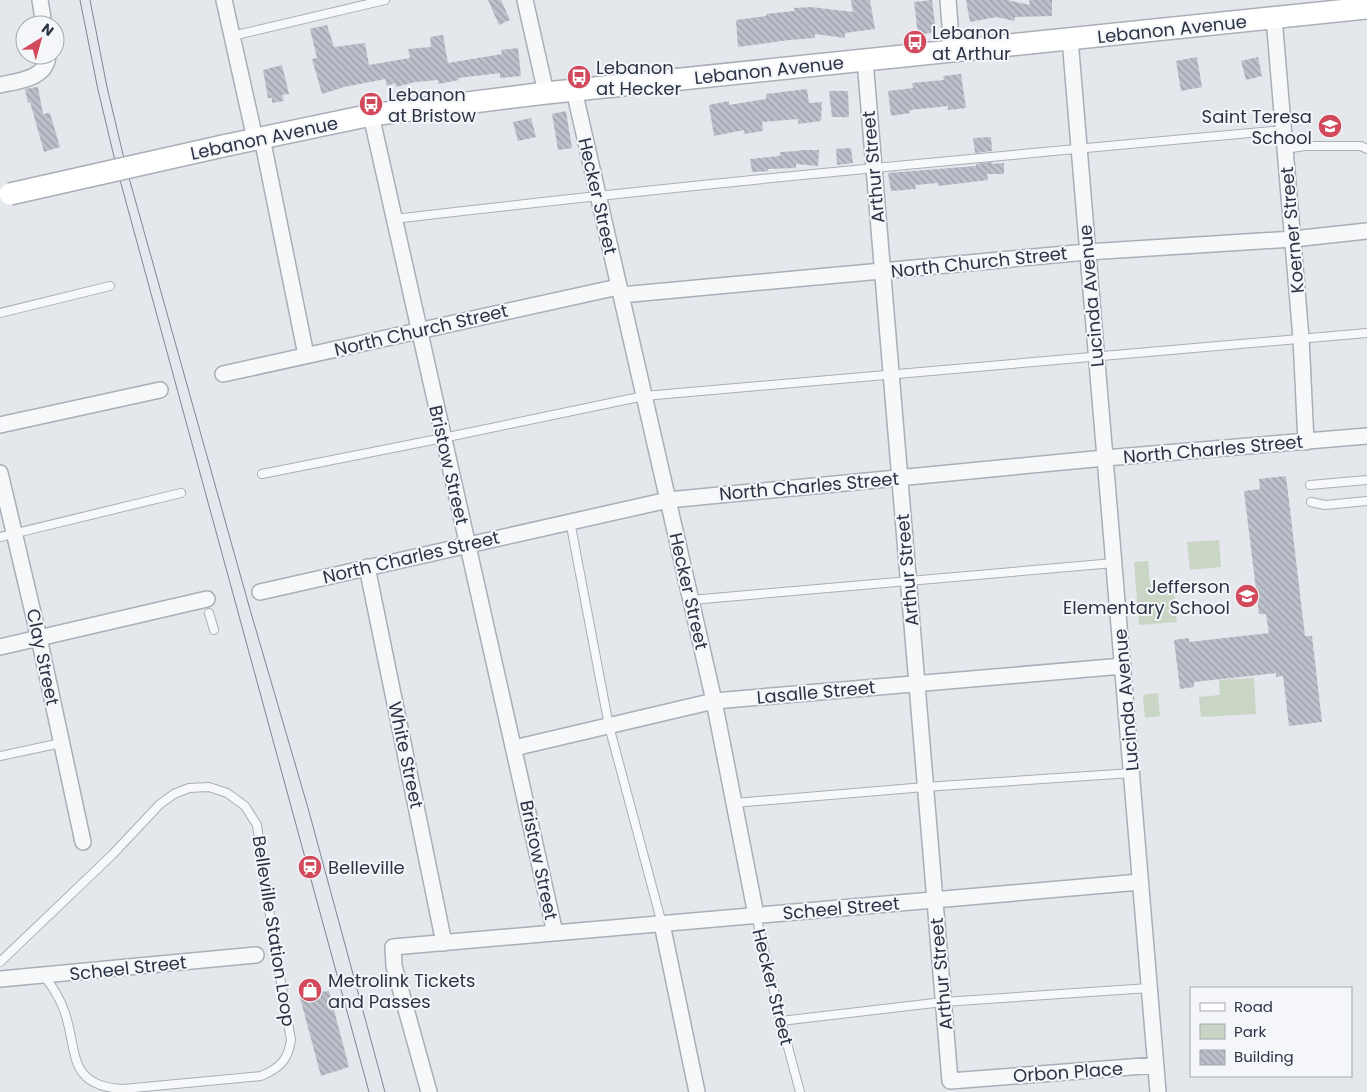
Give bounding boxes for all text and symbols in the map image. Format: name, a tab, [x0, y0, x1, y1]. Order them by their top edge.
street label: Lebanon Avenue	[1096, 9, 1248, 49]
north arrow	[15, 15, 65, 65]
text: N	[38, 18, 58, 41]
place label: Lebanon at Arthur	[932, 20, 1011, 66]
bus stop icon: Lebanon at Arthur	[902, 29, 928, 55]
street label: Lebanon Avenue	[693, 50, 845, 90]
place label: Lebanon at Hecker	[596, 55, 681, 101]
bus stop icon: Lebanon at Hecker	[566, 64, 592, 90]
place label: Lebanon at Bristow	[388, 82, 476, 128]
bus stop icon: Lebanon at Bristow	[358, 91, 384, 117]
place label: Saint Teresa School	[1202, 104, 1312, 150]
street label: Lebanon Avenue	[188, 110, 340, 166]
street label: Arthur Street	[856, 110, 890, 224]
school or university icon: Saint Teresa School	[1317, 113, 1343, 139]
street label: Hecker Street	[572, 135, 624, 257]
street label: Koerner Street	[1274, 166, 1310, 294]
street label: Lucinda Avenue	[1072, 224, 1110, 368]
street label: North Church Street	[889, 240, 1069, 284]
street label: North Church Street	[332, 298, 510, 362]
street label: Bristow Street	[423, 403, 475, 527]
street label: North Charles Street	[1122, 429, 1304, 469]
street label: North Charles Street	[718, 466, 900, 506]
street label: Arthur Street	[890, 513, 924, 627]
street label: North Charles Street	[320, 525, 502, 589]
street label: Hecker Street	[663, 530, 715, 652]
place label: Jefferson Elementary School	[1063, 574, 1230, 620]
school or university icon: Jefferson Elementary School	[1234, 583, 1260, 609]
street label: Clay Street	[21, 606, 65, 708]
street label: Lucinda Avenue	[1107, 628, 1145, 772]
street label: Lasalle Street	[756, 674, 876, 710]
street label: White Street	[382, 699, 430, 811]
street label: Bristow Street	[514, 798, 564, 922]
street label: Belleville Station Loop	[247, 834, 301, 1028]
station icon: Belleville	[297, 854, 323, 880]
place label: Belleville	[328, 855, 405, 880]
street label: Scheel Street	[781, 890, 901, 926]
street label: Arthur Street	[924, 917, 958, 1031]
street label: Hecker Street	[746, 926, 800, 1048]
street label: Scheel Street	[68, 949, 188, 987]
place label: Metrolink Tickets and Passes	[328, 968, 475, 1014]
shop icon: Metrolink Tickets and Passes	[297, 977, 323, 1003]
legend	[1190, 987, 1352, 1077]
text: Road	[1234, 996, 1273, 1017]
text: Park	[1234, 1021, 1266, 1042]
text: Building	[1234, 1046, 1294, 1067]
street label: Orbon Place	[1012, 1056, 1124, 1088]

